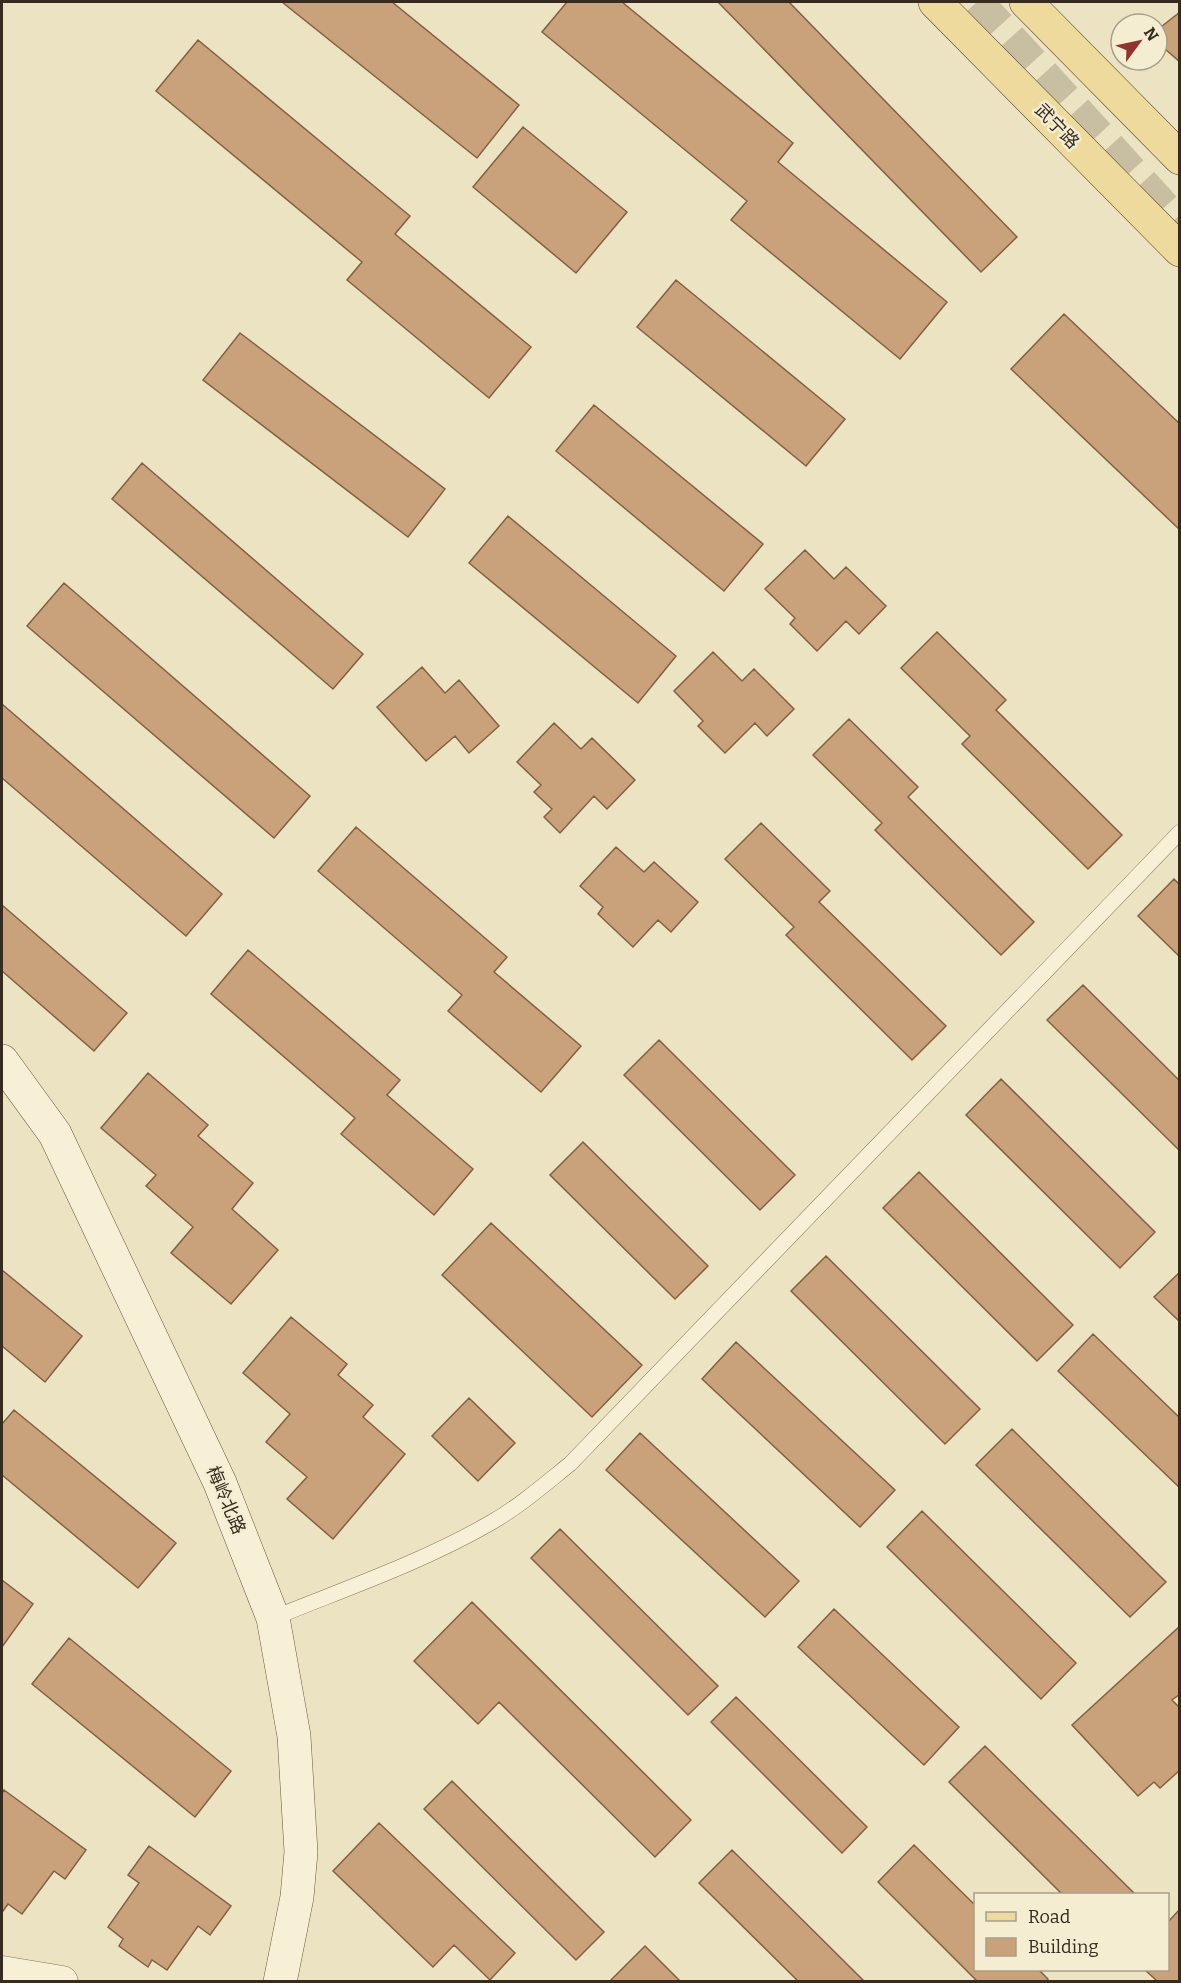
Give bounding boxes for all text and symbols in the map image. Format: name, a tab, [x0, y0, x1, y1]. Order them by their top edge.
north arrow	[1109, 12, 1169, 72]
text: N	[1140, 24, 1162, 44]
street label: 武宁路	[1030, 99, 1084, 153]
street label: 梅岭北路	[202, 1463, 250, 1537]
legend	[974, 1893, 1169, 1971]
text: Road	[1028, 1906, 1071, 1928]
text: Building	[1028, 1936, 1099, 1958]

